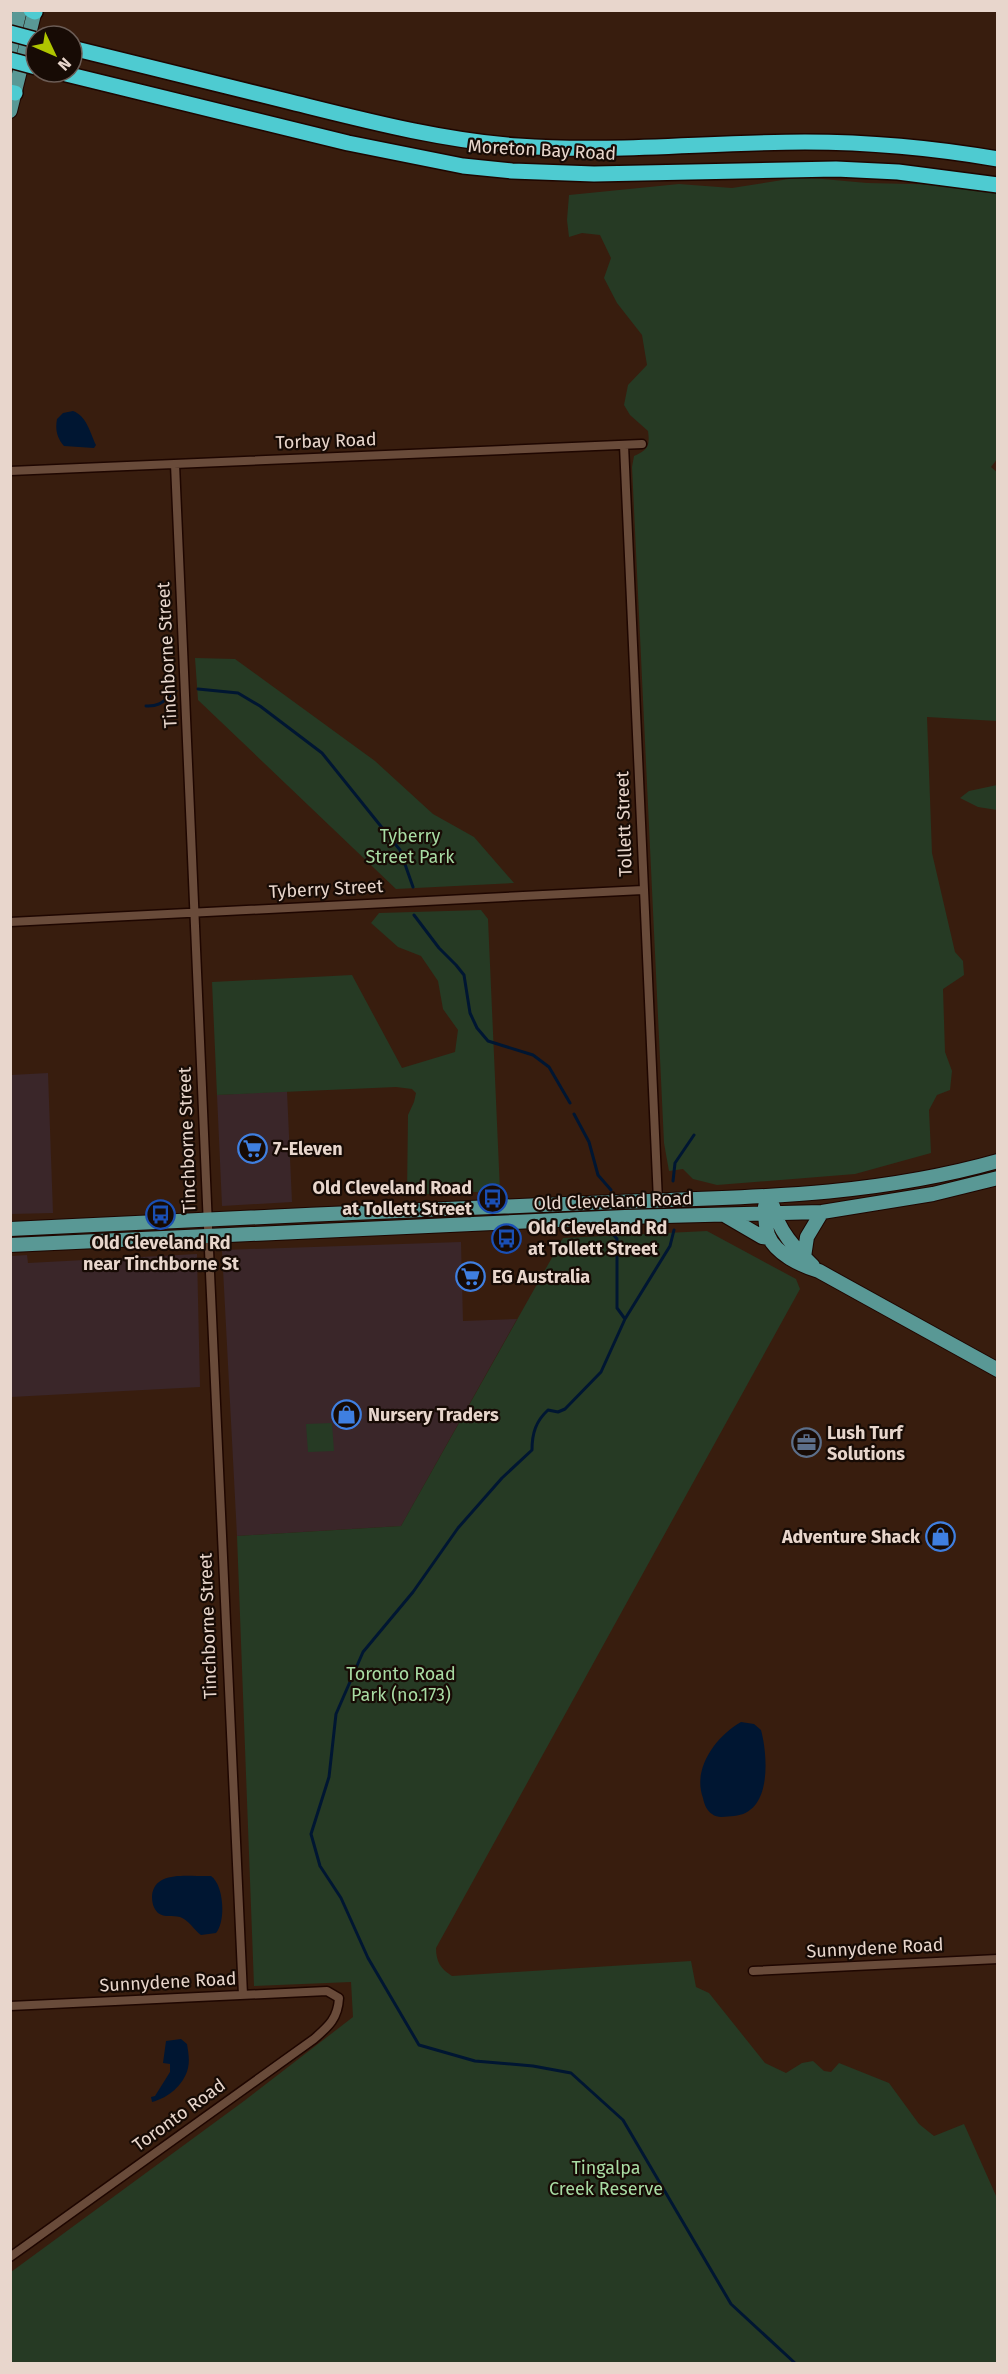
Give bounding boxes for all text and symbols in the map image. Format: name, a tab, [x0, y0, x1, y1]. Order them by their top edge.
north arrow	[24, 24, 84, 84]
text: N	[54, 54, 75, 74]
street label: Moreton Bay Road	[467, 135, 617, 165]
street label: Torbay Road	[275, 428, 377, 454]
street label: Tinchborne Street	[152, 581, 182, 729]
street label: Tollett Street	[611, 770, 637, 877]
park label: Tyberry Street Park	[365, 825, 455, 868]
street label: Tyberry Street	[268, 875, 384, 903]
street label: Tinchborne Street	[173, 1066, 201, 1213]
supermarket icon: 7-Eleven	[236, 1133, 268, 1165]
place label: 7-Eleven	[273, 1138, 343, 1160]
place label: Old Cleveland Road at Tollett Street	[313, 1177, 473, 1220]
bus stop icon: Old Cleveland Road at Tollett Street	[477, 1182, 509, 1214]
street label: Old Cleveland Road	[533, 1187, 693, 1215]
bus stop icon: Old Cleveland Rd near Tinchborne St	[145, 1198, 177, 1230]
place label: Old Cleveland Rd at Tollett Street	[528, 1217, 667, 1260]
bus stop icon: Old Cleveland Rd at Tollett Street	[491, 1222, 523, 1254]
place label: Old Cleveland Rd near Tinchborne St	[83, 1232, 240, 1275]
supermarket icon: EG Australia	[455, 1261, 487, 1293]
place label: EG Australia	[492, 1266, 590, 1288]
shop icon: Nursery Traders	[331, 1399, 363, 1431]
place label: Nursery Traders	[368, 1404, 499, 1426]
place label: Lush Turf Solutions	[827, 1422, 905, 1465]
office icon: Lush Turf Solutions	[790, 1427, 822, 1459]
shop icon: Adventure Shack	[925, 1521, 957, 1553]
place label: Adventure Shack	[781, 1526, 921, 1548]
street label: Tinchborne Street	[194, 1552, 222, 1699]
park label: Toronto Road Park (no.173)	[346, 1663, 456, 1706]
street label: Sunnydene Road	[806, 1933, 944, 1963]
street label: Sunnydene Road	[99, 1967, 237, 1997]
street label: Toronto Road	[128, 2074, 230, 2156]
park label: Tingalpa Creek Reserve	[549, 2157, 663, 2200]

